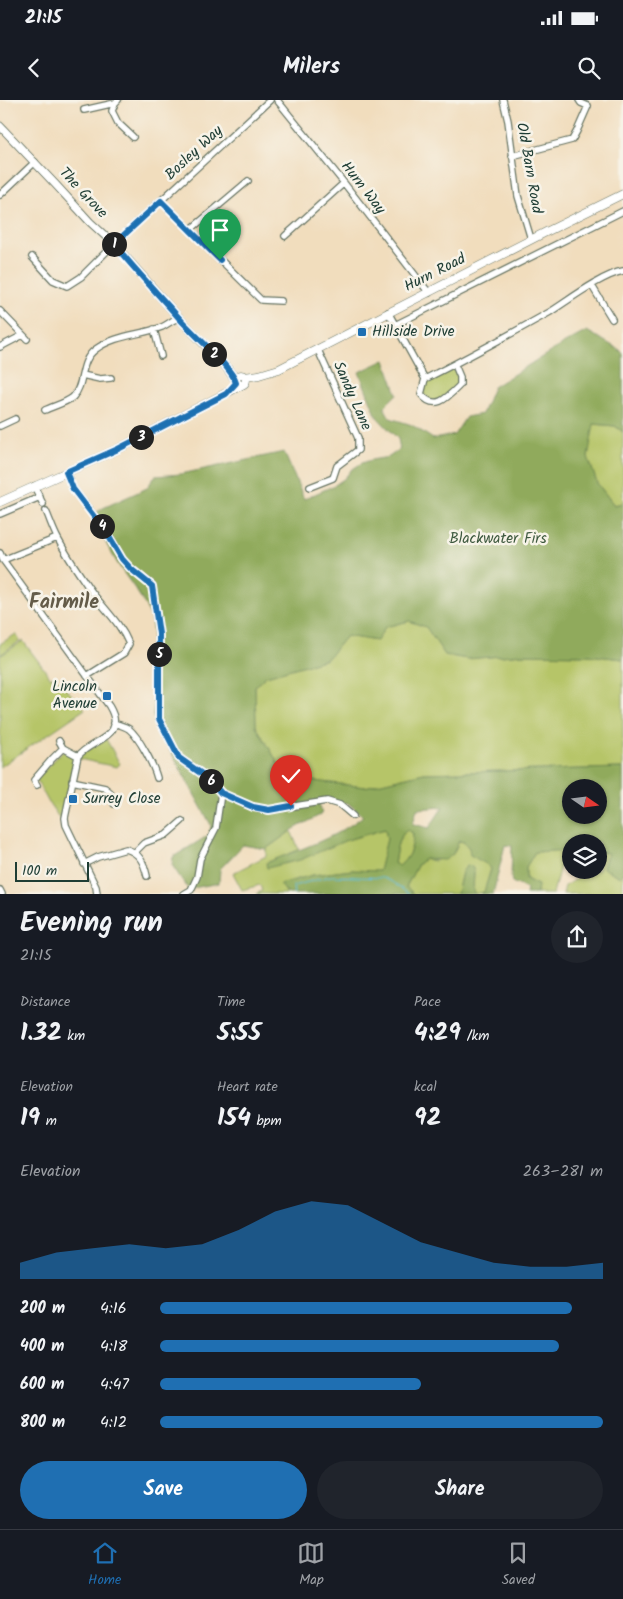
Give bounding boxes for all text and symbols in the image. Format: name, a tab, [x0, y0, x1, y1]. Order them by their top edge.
text: 21:15	[25, 3, 62, 33]
text: Milers	[283, 50, 340, 85]
icon: back	[20, 54, 48, 82]
icon: search	[575, 54, 603, 82]
street label: Bosley Way	[159, 119, 229, 186]
street label: Old Barn Road	[509, 121, 549, 216]
street label: Hurn Way	[334, 156, 392, 221]
street label: The Grove	[53, 162, 113, 224]
pin	[199, 209, 241, 260]
icon: arrive	[206, 216, 234, 244]
pin: 1	[102, 232, 126, 256]
text: 1	[112, 233, 117, 255]
street label: Hurn Road	[400, 247, 470, 299]
place label: Hillside Drive	[372, 320, 455, 344]
marker: Hillside Drive	[356, 326, 368, 338]
pin: 2	[202, 342, 226, 366]
text: 2	[210, 343, 219, 365]
street label: Sandy Lane	[326, 358, 378, 435]
pin: 3	[128, 424, 154, 450]
text: 3	[138, 426, 145, 448]
pin: 4	[90, 514, 114, 538]
text: 4	[99, 515, 106, 537]
park label: Blackwater Firs	[449, 527, 547, 551]
district label: Fairmile	[29, 587, 99, 619]
pin: 5	[146, 642, 172, 666]
text: 5	[156, 643, 163, 665]
place label: Lincoln Avenue	[52, 675, 97, 716]
marker: Lincoln Avenue	[101, 690, 113, 702]
pin	[270, 755, 312, 806]
icon: check	[277, 762, 305, 790]
pin: 6	[198, 768, 224, 794]
text: 6	[208, 770, 215, 792]
north arrow	[562, 779, 608, 824]
map controls	[562, 779, 607, 879]
place label: Surrey Close	[83, 787, 161, 811]
marker: Surrey Close	[67, 793, 79, 805]
button: layers	[562, 834, 607, 879]
scale bar	[15, 859, 89, 882]
text: 100 m	[22, 860, 57, 882]
text: Evening run	[20, 901, 163, 946]
button: share	[551, 911, 603, 963]
text: 21:15	[20, 943, 52, 968]
text: Distance	[20, 991, 70, 1013]
text: Time	[217, 991, 245, 1013]
text: Pace	[414, 991, 441, 1013]
text: 1.32	[20, 1013, 62, 1053]
text: 5:55	[217, 1013, 261, 1053]
text: 4:29	[414, 1013, 461, 1053]
text: km	[62, 1025, 85, 1047]
text: /km	[461, 1025, 489, 1047]
text: Elevation	[20, 1076, 73, 1098]
text: Heart rate	[217, 1076, 278, 1098]
text: kcal	[414, 1076, 437, 1098]
text: 19	[20, 1098, 40, 1138]
text: 154	[217, 1098, 251, 1138]
text: 92	[414, 1098, 441, 1138]
text: m	[40, 1110, 57, 1132]
text: bpm	[251, 1110, 282, 1132]
text: Elevation	[20, 1159, 81, 1184]
text: 263–281 m	[523, 1159, 603, 1184]
text: 200 m	[20, 1296, 65, 1321]
text: 4:16	[100, 1296, 127, 1321]
text: 400 m	[20, 1334, 64, 1359]
text: 4:18	[100, 1334, 127, 1359]
text: 600 m	[20, 1372, 64, 1397]
text: 4:47	[100, 1372, 129, 1397]
text: 800 m	[20, 1410, 65, 1435]
text: 4:12	[100, 1410, 127, 1435]
button: Save	[20, 1461, 307, 1519]
button: Share	[317, 1461, 603, 1519]
tab: Home	[88, 1539, 121, 1591]
tab: Map	[297, 1539, 325, 1591]
tab: Saved	[502, 1539, 535, 1591]

